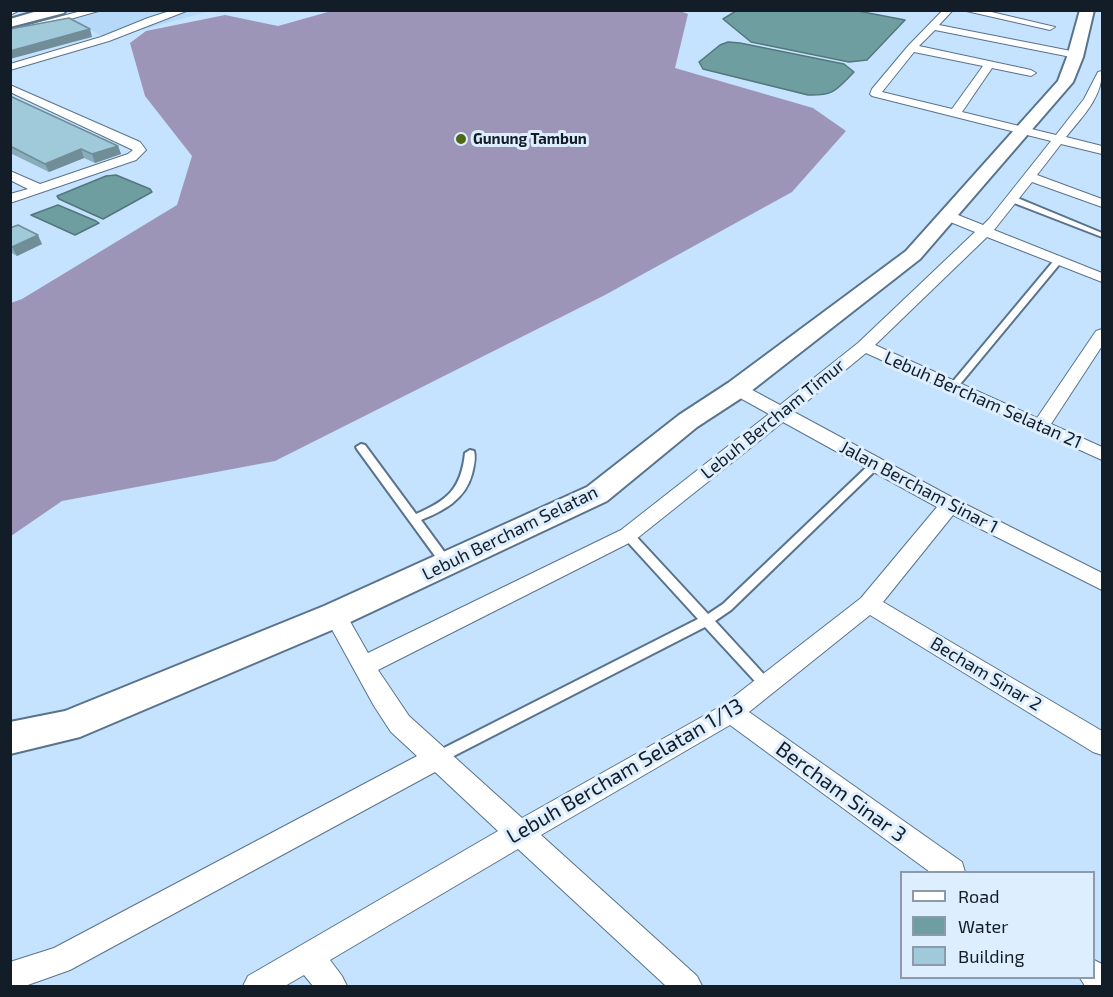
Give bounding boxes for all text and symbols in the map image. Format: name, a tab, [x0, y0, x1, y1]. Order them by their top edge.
place label: Gunung Tambun	[473, 130, 587, 148]
marker: Gunung Tambun	[454, 132, 468, 146]
street label: Lebuh Bercham Selatan 21	[881, 347, 1085, 453]
street label: Lebuh Bercham Timur	[697, 354, 849, 484]
street label: Jalan Bercham Sinar 1	[836, 436, 1002, 538]
street label: Lebuh Bercham Selatan	[419, 481, 601, 585]
street label: Becham Sinar 2	[926, 632, 1046, 716]
street label: Lebuh Bercham Selatan 1/13	[502, 693, 748, 849]
street label: Bercham Sinar 3	[771, 736, 911, 848]
legend	[900, 871, 1095, 979]
text: Road	[958, 885, 999, 907]
text: Water	[958, 915, 1008, 937]
text: Building	[958, 945, 1025, 967]

